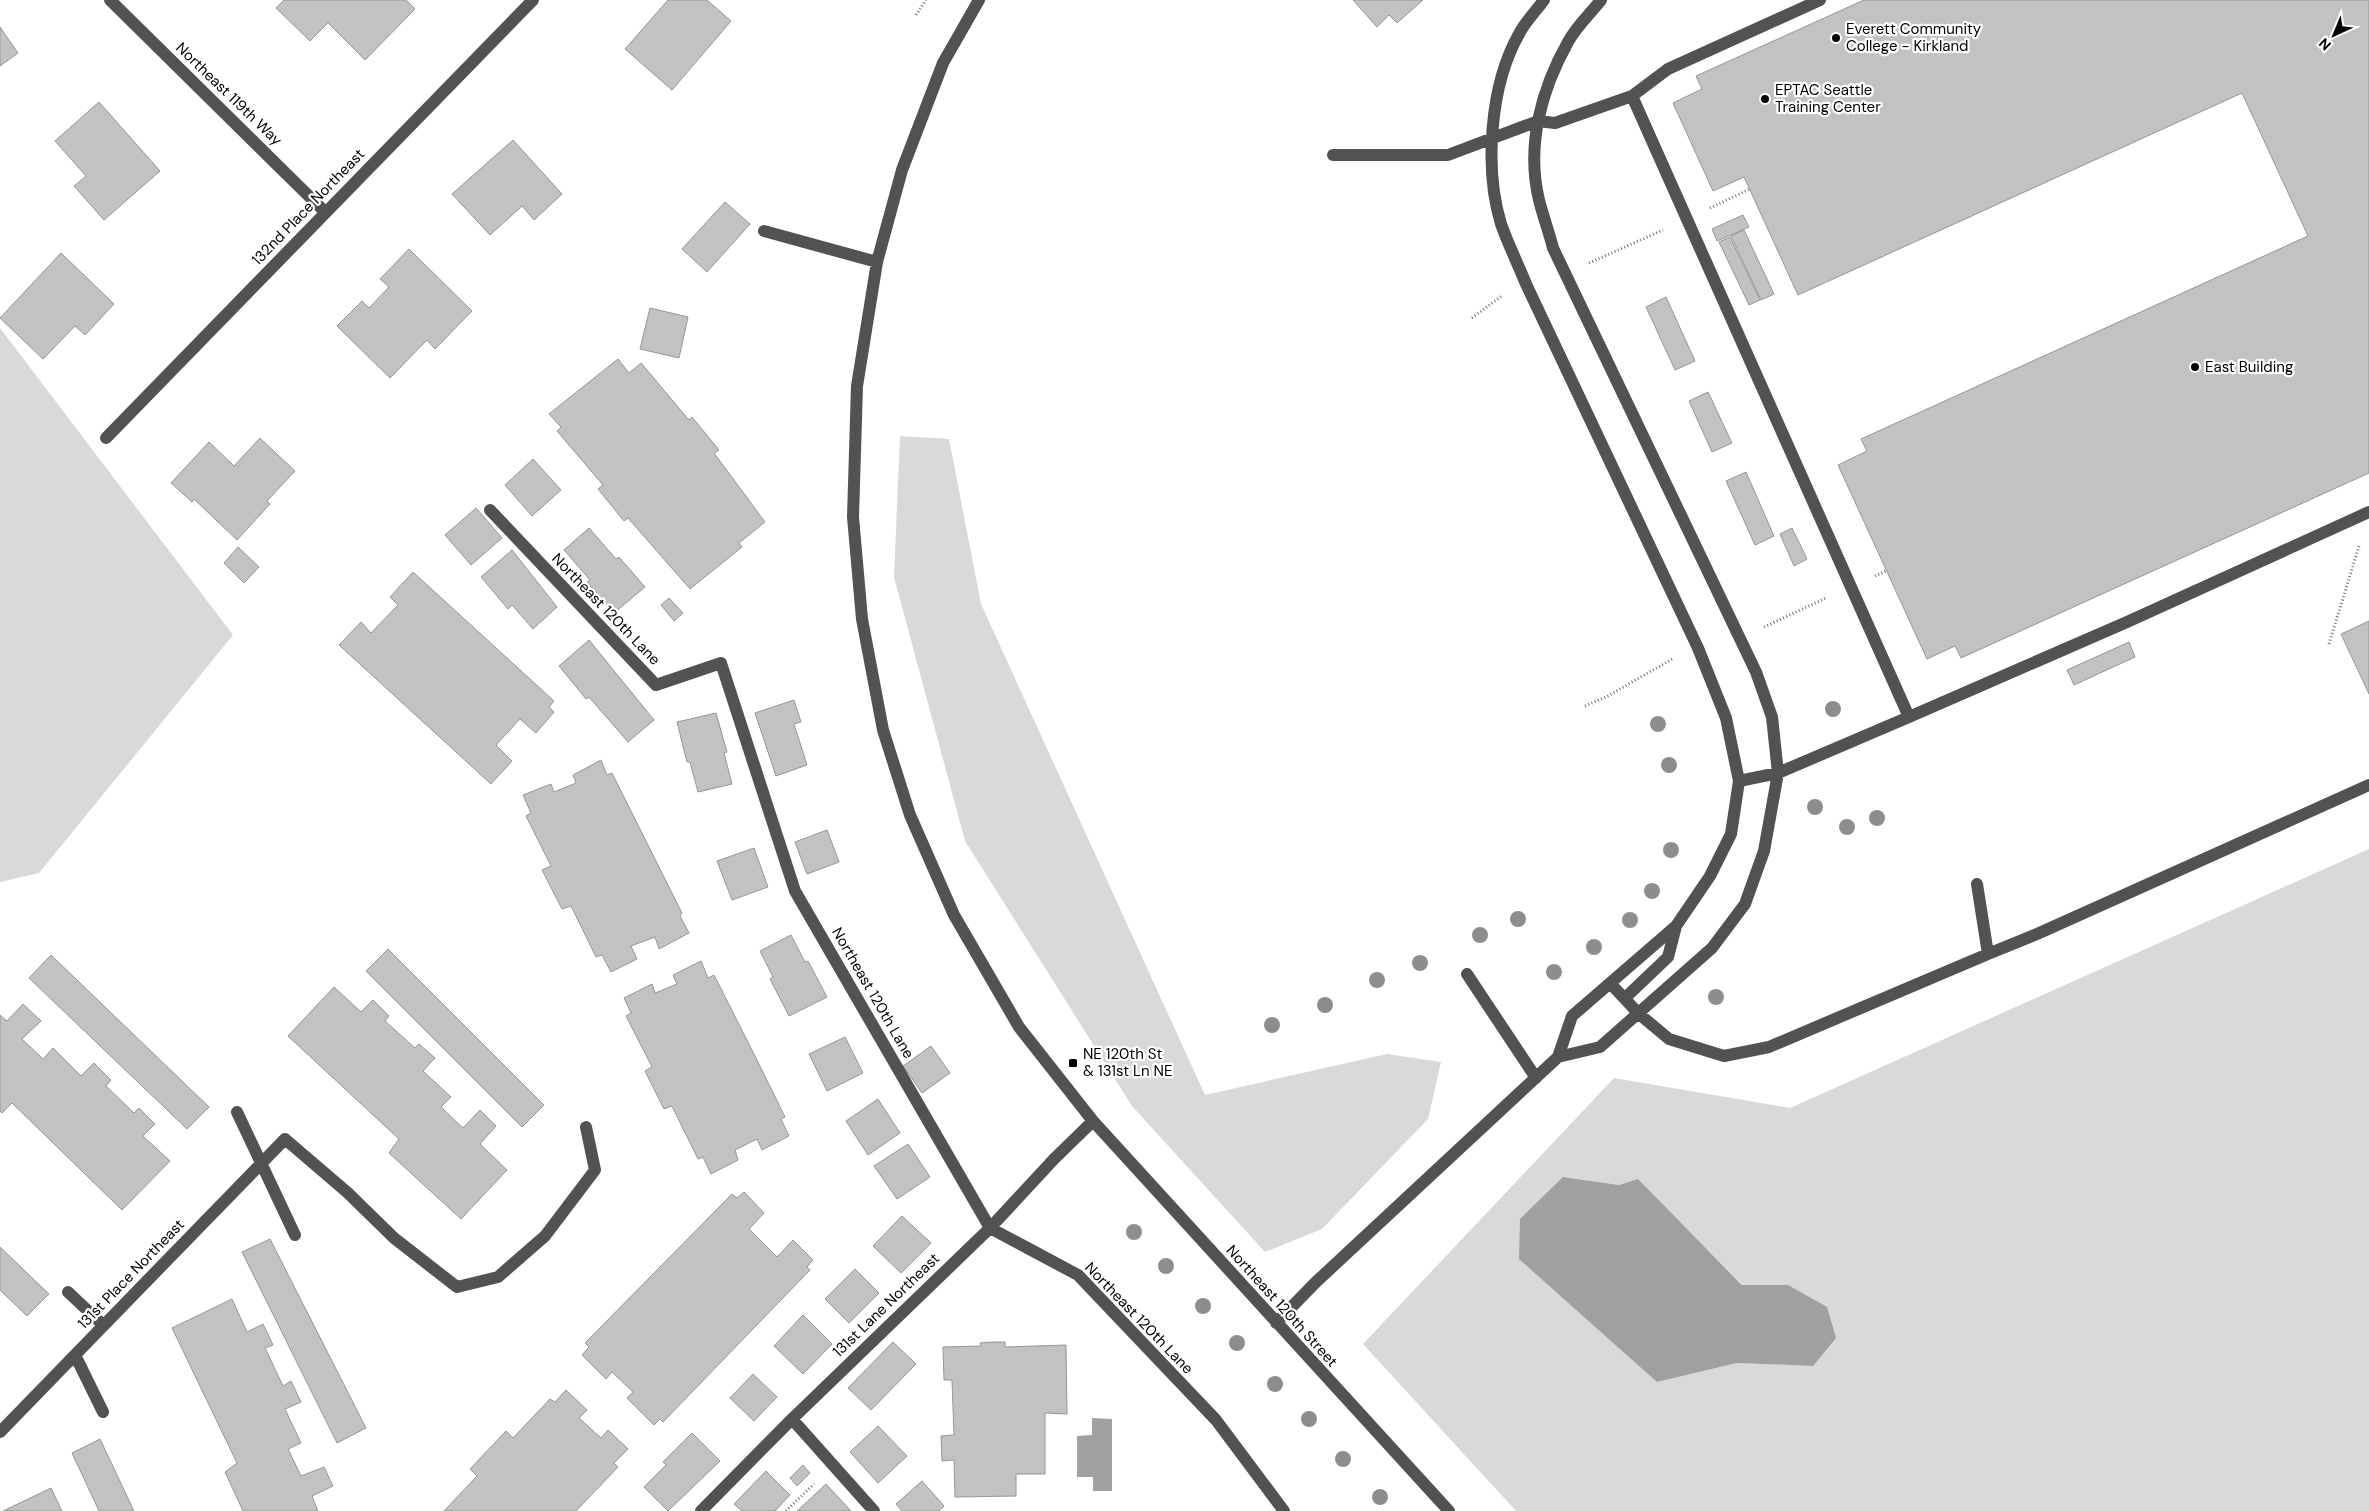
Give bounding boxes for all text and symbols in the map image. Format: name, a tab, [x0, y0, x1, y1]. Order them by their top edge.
north arrow	[2309, 10, 2359, 60]
place label: Everett Community College - Kirkland	[1846, 19, 1982, 56]
marker: Everett Community College - Kirkland	[1830, 32, 1842, 44]
text: N	[2315, 34, 2335, 54]
street label: Northeast 119th Way	[172, 38, 287, 150]
place label: EPTAC Seattle Training Center	[1775, 80, 1881, 117]
marker: EPTAC Seattle Training Center	[1759, 93, 1771, 105]
street label: 132nd Place Northeast	[247, 144, 369, 270]
place label: East Building	[2205, 357, 2293, 377]
marker: East Building	[2189, 361, 2201, 373]
street label: Northeast 120th Lane	[547, 549, 665, 669]
street label: Northeast 120th Lane	[827, 924, 919, 1062]
place label: NE 120th St & 131st Ln NE	[1083, 1044, 1172, 1081]
marker: NE 120th St & 131st Ln NE	[1067, 1057, 1079, 1069]
street label: 131st Place Northeast	[73, 1215, 189, 1333]
street label: Northeast 120th Street	[1222, 1241, 1342, 1371]
street label: 131st Lane Northeast	[828, 1249, 944, 1361]
street label: Northeast 120th Lane	[1080, 1258, 1198, 1378]

